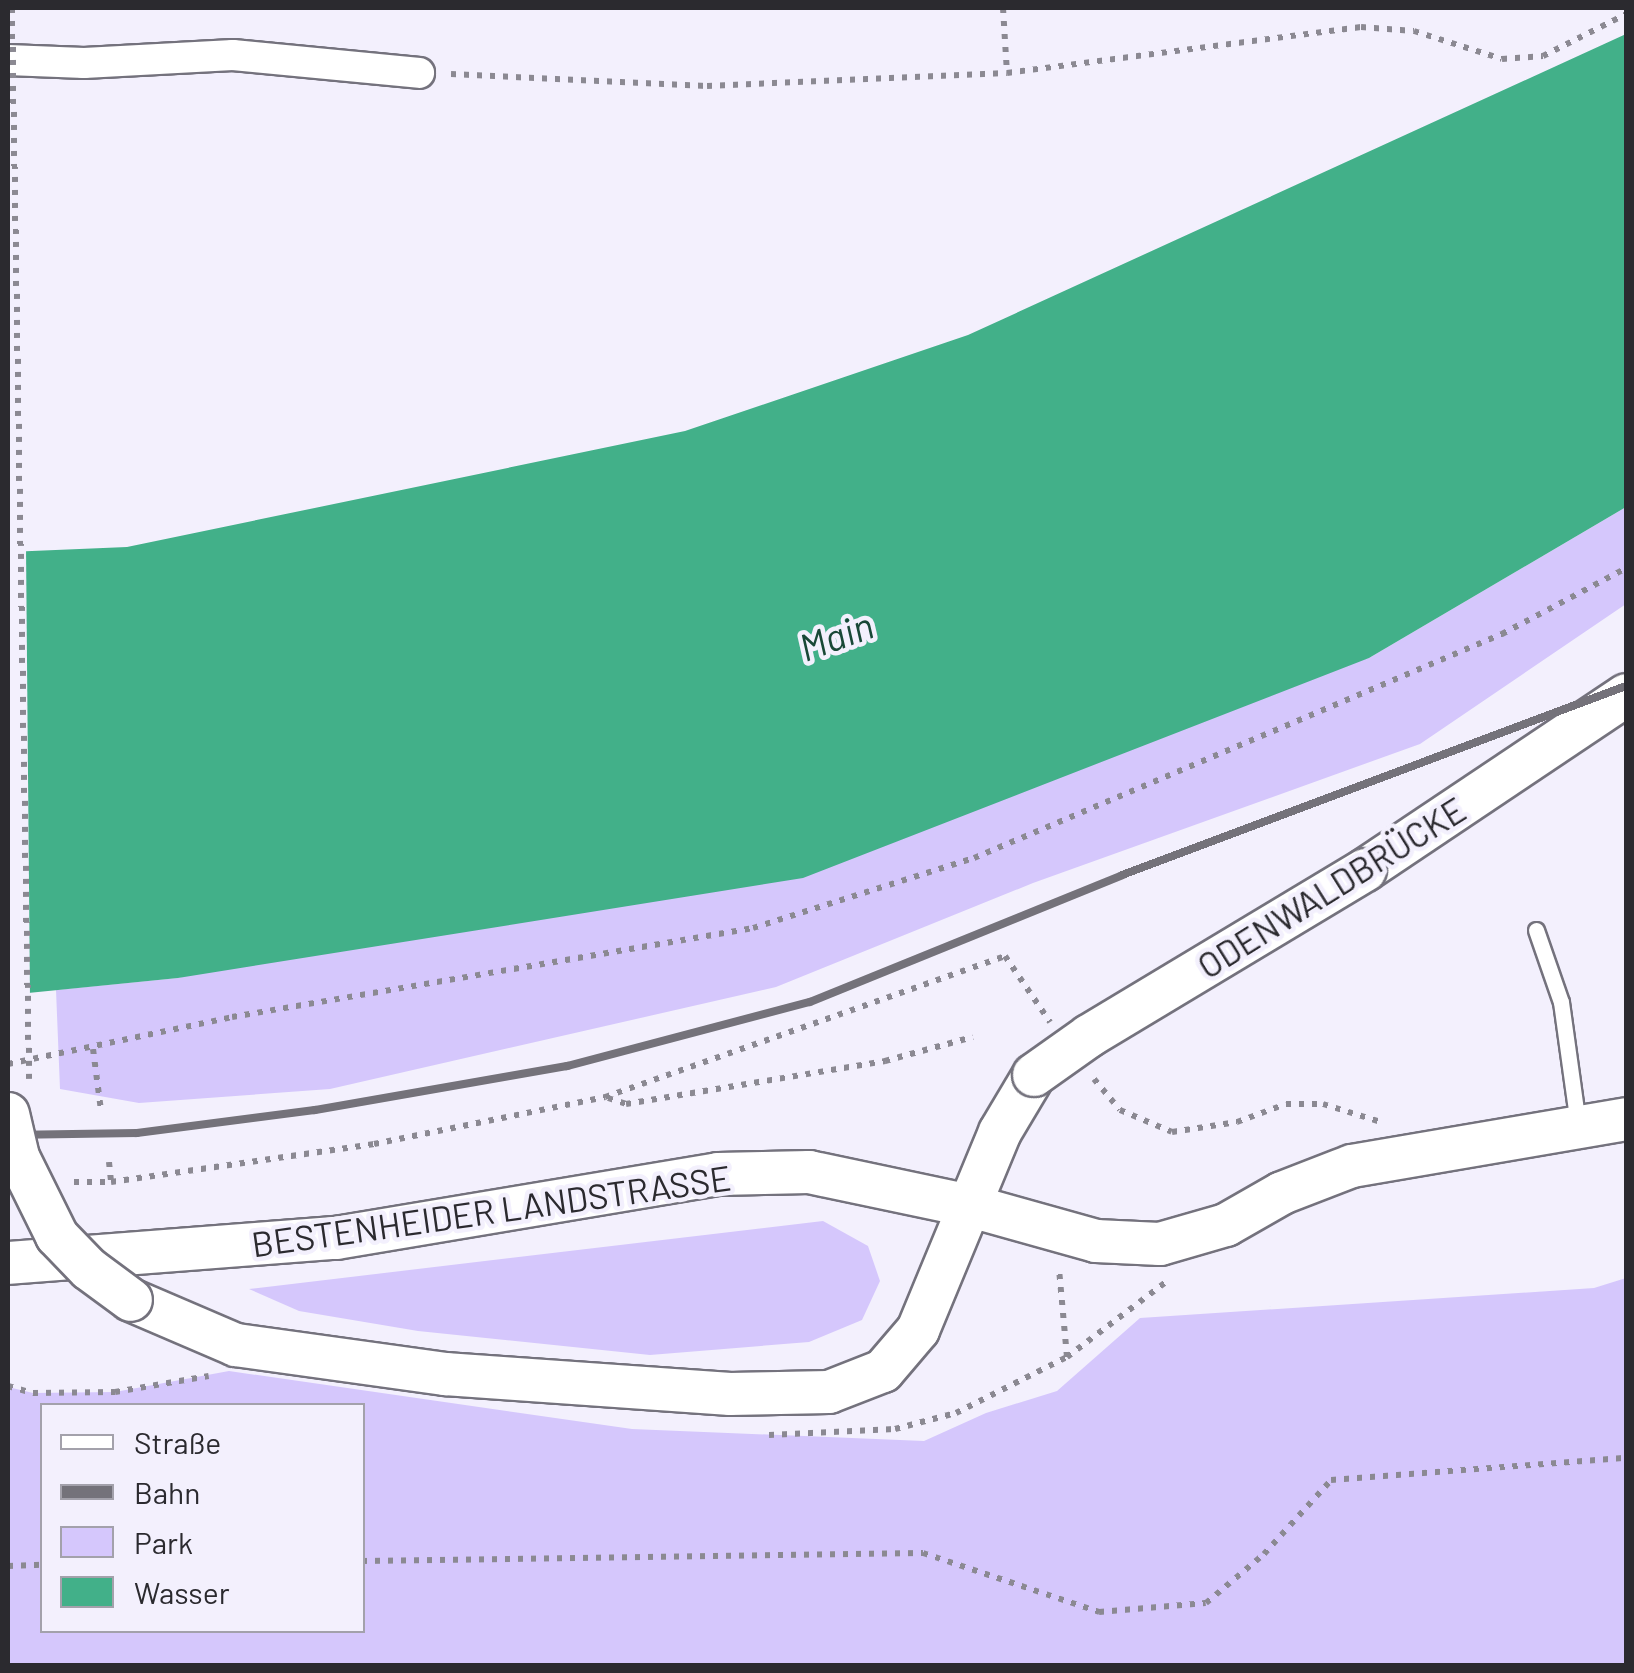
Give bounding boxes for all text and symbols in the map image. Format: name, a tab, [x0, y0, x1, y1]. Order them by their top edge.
water label: Main	[793, 602, 879, 670]
street label: ODENWALDBRÜCKE	[1189, 788, 1473, 986]
street label: BESTENHEIDER LANDSTRASSE	[249, 1156, 733, 1264]
legend	[40, 1403, 365, 1633]
text: Straße	[134, 1424, 221, 1460]
text: Bahn	[134, 1474, 200, 1510]
text: Park	[134, 1524, 193, 1560]
text: Wasser	[134, 1574, 230, 1610]

